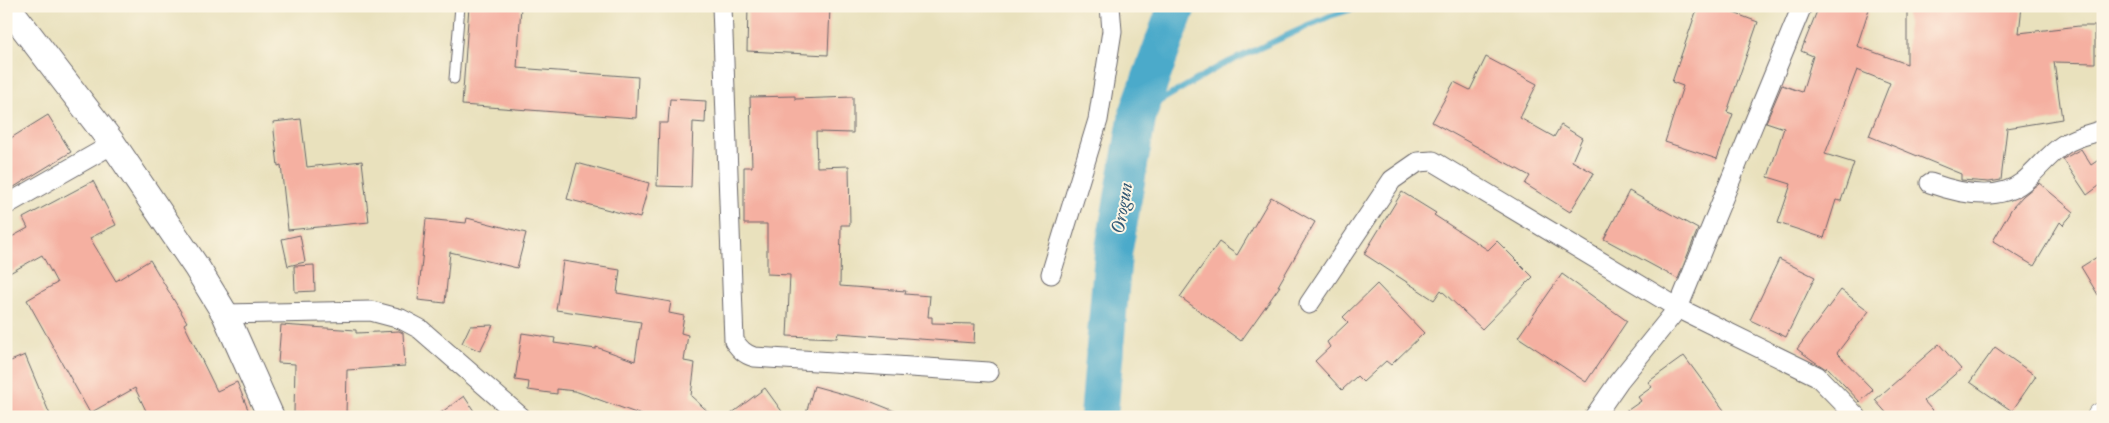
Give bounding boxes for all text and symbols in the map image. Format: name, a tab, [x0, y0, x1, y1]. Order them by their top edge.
water label: Orogun	[1106, 181, 1138, 236]

